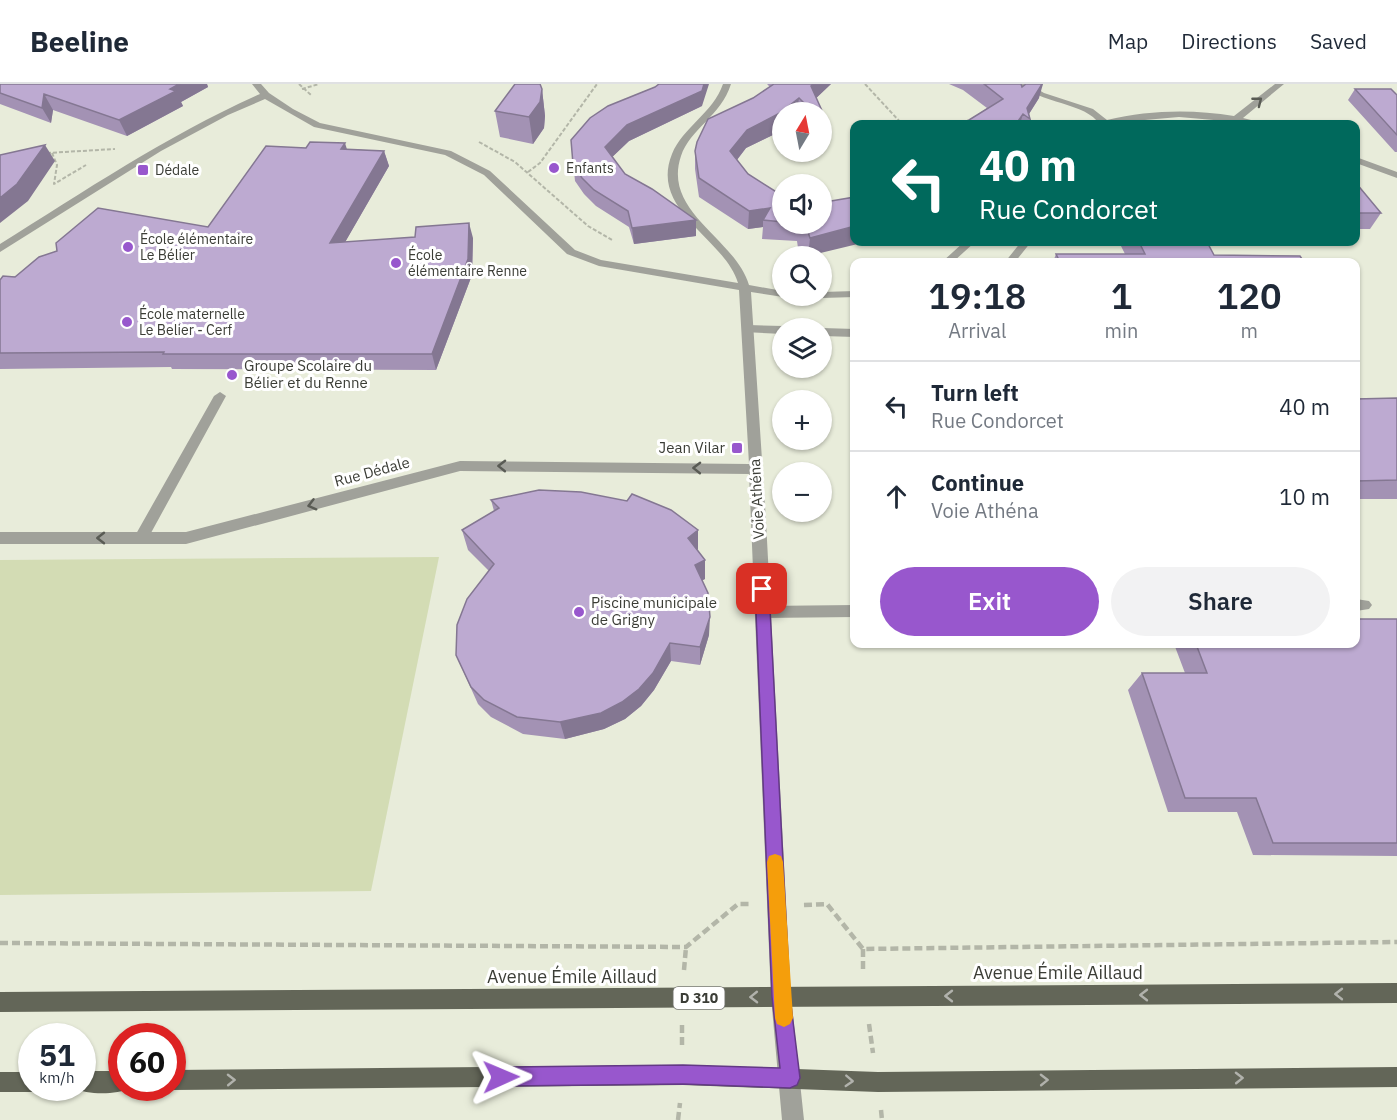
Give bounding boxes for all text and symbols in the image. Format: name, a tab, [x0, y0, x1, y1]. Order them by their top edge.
text: Beeline	[30, 23, 129, 60]
text: Map	[1108, 27, 1148, 55]
text: Directions	[1181, 27, 1277, 55]
text: Saved	[1310, 27, 1367, 55]
one-way arrow	[1251, 97, 1262, 108]
north arrow	[772, 102, 832, 162]
map controls	[772, 102, 832, 522]
text: 40 m	[979, 138, 1077, 193]
icon: left	[880, 144, 958, 222]
place label: Enfants	[566, 159, 614, 177]
place label: Dédale	[155, 161, 199, 179]
marker: Enfants	[547, 161, 561, 175]
marker: Dédale	[136, 163, 150, 177]
button: sound	[772, 174, 832, 234]
text: Rue Condorcet	[979, 191, 1158, 226]
place label: École élémentaire Le Bélier	[140, 229, 254, 264]
marker: École élémentaire Le Bélier	[121, 240, 135, 254]
place label: École élémentaire Renne	[408, 245, 527, 280]
button: search	[772, 246, 832, 306]
marker: École élémentaire Renne	[389, 256, 403, 270]
text: 19:18	[928, 272, 1026, 319]
text: 1	[1111, 272, 1132, 319]
text: 120	[1217, 272, 1282, 319]
place label: École maternelle Le Belier - Cerf	[139, 304, 245, 339]
marker: École maternelle Le Belier - Cerf	[120, 315, 134, 329]
text: Arrival	[948, 317, 1006, 344]
text: min	[1105, 317, 1138, 344]
text: m	[1240, 317, 1258, 344]
button: layers	[772, 318, 832, 378]
place label: Groupe Scolaire du Bélier et du Renne	[244, 356, 372, 392]
marker: Groupe Scolaire du Bélier et du Renne	[225, 368, 239, 382]
text: Turn left	[931, 378, 1019, 407]
button: +	[772, 390, 832, 450]
icon: left	[880, 390, 913, 423]
text: 40 m	[1279, 392, 1330, 421]
text: Rue Condorcet	[931, 407, 1064, 434]
place label: Jean Vilar	[659, 438, 725, 457]
marker: Jean Vilar	[730, 441, 744, 455]
street label: Rue Dédale	[332, 452, 412, 491]
street label: Voie Athéna	[745, 458, 768, 540]
one-way arrow	[498, 460, 507, 472]
one-way arrow	[693, 462, 702, 474]
button: −	[772, 462, 832, 522]
text: Continue	[931, 468, 1024, 497]
icon: ahead	[880, 480, 913, 513]
text: 10 m	[1279, 482, 1330, 511]
one-way arrow	[307, 497, 317, 510]
text: Voie Athéna	[931, 497, 1039, 524]
one-way arrow	[96, 532, 105, 544]
pin	[736, 563, 787, 614]
button: Exit	[880, 567, 1099, 636]
button: Share	[1111, 567, 1330, 636]
icon: arrive	[745, 572, 778, 605]
place label: Piscine municipale de Grigny	[591, 593, 717, 629]
marker: Piscine municipale de Grigny	[572, 605, 586, 619]
street label: Avenue Émile Aillaud	[973, 961, 1143, 984]
street label: Avenue Émile Aillaud	[487, 965, 657, 988]
road number: D 310	[674, 987, 724, 1009]
one-way arrow	[1334, 988, 1343, 1000]
one-way arrow	[1139, 989, 1148, 1001]
one-way arrow	[944, 990, 953, 1002]
one-way arrow	[749, 991, 758, 1003]
speed limit sign: 60	[108, 1023, 186, 1101]
text: 51	[39, 1035, 75, 1074]
position arrow	[469, 1045, 533, 1109]
text: km/h	[39, 1068, 75, 1087]
one-way arrow	[1234, 1072, 1243, 1085]
one-way arrow	[226, 1074, 235, 1086]
one-way arrow	[845, 1074, 854, 1087]
one-way arrow	[1039, 1074, 1048, 1087]

